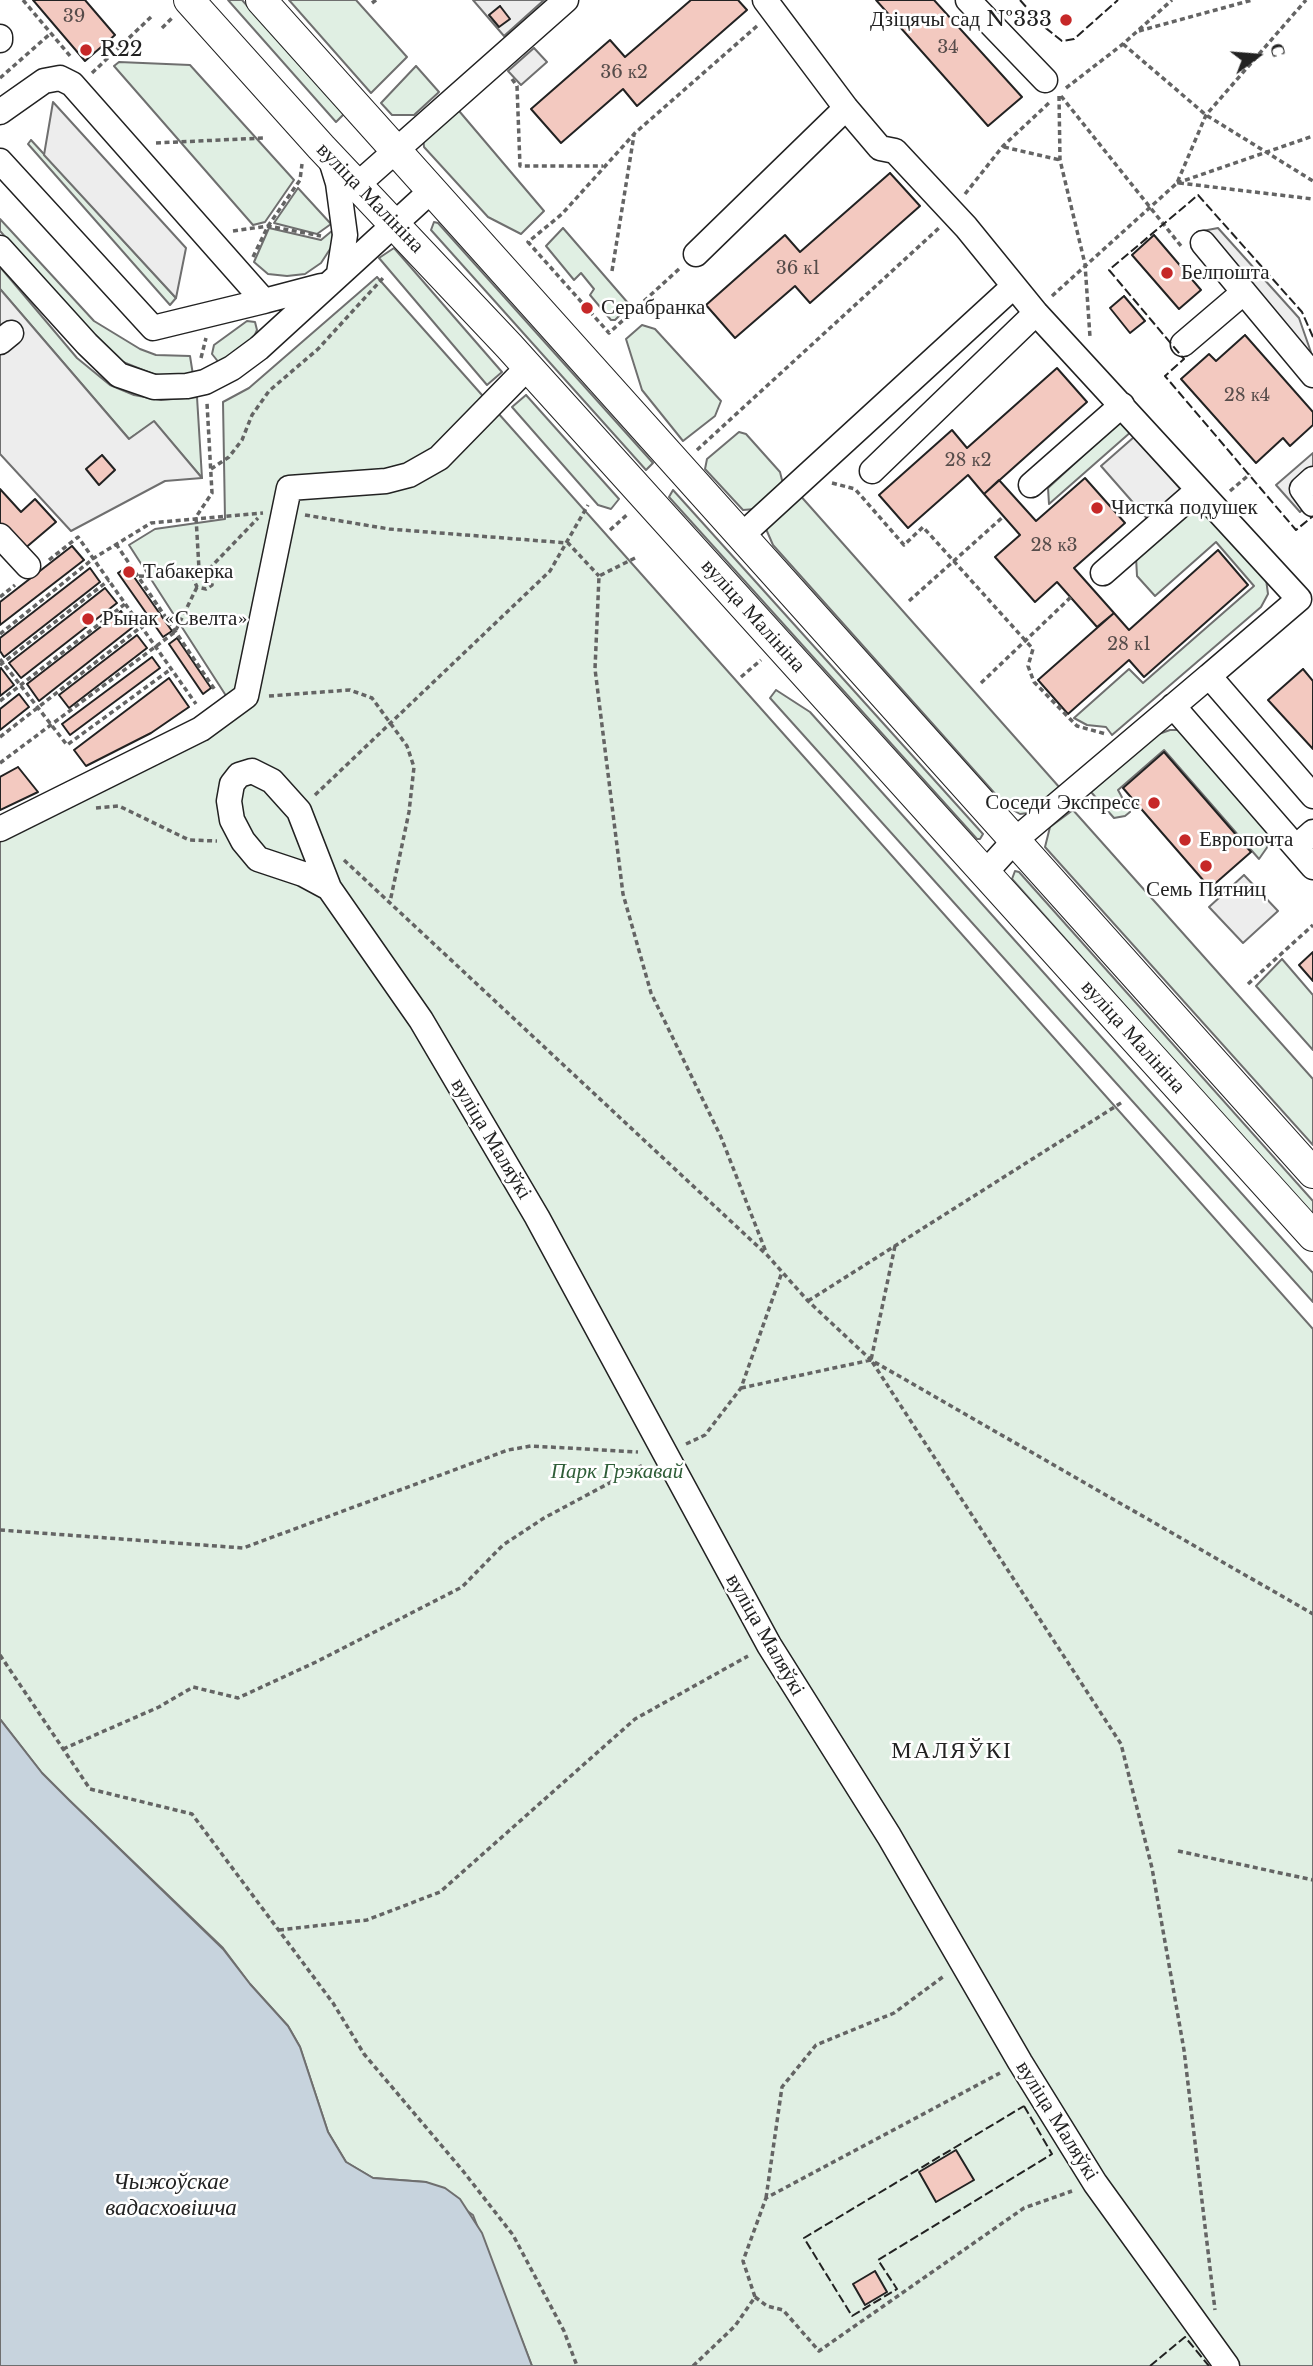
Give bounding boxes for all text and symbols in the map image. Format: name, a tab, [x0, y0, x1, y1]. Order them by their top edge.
house number: 39	[63, 6, 85, 28]
place label: Дзіцячы сад №333	[870, 7, 1052, 33]
marker: Дзіцячы сад №333	[1058, 12, 1074, 28]
north arrow	[1222, 21, 1292, 91]
place label: R22	[100, 37, 143, 63]
house number: 34	[937, 37, 959, 59]
text: С	[1265, 40, 1291, 60]
marker: R22	[78, 42, 94, 58]
house number: 36 к2	[600, 62, 648, 84]
street label: вуліца Малініна	[311, 138, 429, 258]
house number: 36 к1	[776, 258, 820, 280]
place label: Белпошта	[1181, 260, 1270, 286]
marker: Белпошта	[1159, 265, 1175, 281]
place label: Серабранка	[601, 295, 705, 321]
marker: Серабранка	[579, 300, 595, 316]
house number: 28 к4	[1224, 385, 1270, 407]
house number: 28 к2	[945, 450, 991, 472]
place label: Чистка подушек	[1111, 495, 1258, 521]
marker: Чистка подушек	[1089, 500, 1105, 516]
house number: 28 к3	[1031, 535, 1077, 557]
street label: вуліца Малініна	[696, 554, 810, 678]
place label: Табакерка	[143, 559, 233, 585]
marker: Табакерка	[121, 564, 137, 580]
place label: Рынак «Свелта»	[102, 606, 247, 632]
marker: Рынак «Свелта»	[80, 611, 96, 627]
house number: 28 к1	[1107, 634, 1151, 656]
place label: Соседи Экспресс	[985, 790, 1140, 816]
marker: Соседи Экспресс	[1146, 795, 1162, 811]
place label: Европочта	[1199, 827, 1293, 853]
marker: Европочта	[1177, 832, 1193, 848]
marker: Семь Пятниц	[1198, 858, 1214, 874]
place label: Семь Пятниц	[1146, 877, 1266, 903]
street label: вуліца Малініна	[1076, 975, 1190, 1099]
street label: вуліца Маляўкі	[445, 1074, 537, 1204]
park label: Парк Грэкавай	[551, 1459, 683, 1485]
street label: вуліца Маляўкі	[720, 1570, 810, 1700]
district label: МАЛЯЎКІ	[892, 1738, 1012, 1766]
street label: вуліца Маляўкі	[1010, 2056, 1104, 2186]
water label: Чыжоўскае вадасховішча	[105, 2169, 237, 2223]

